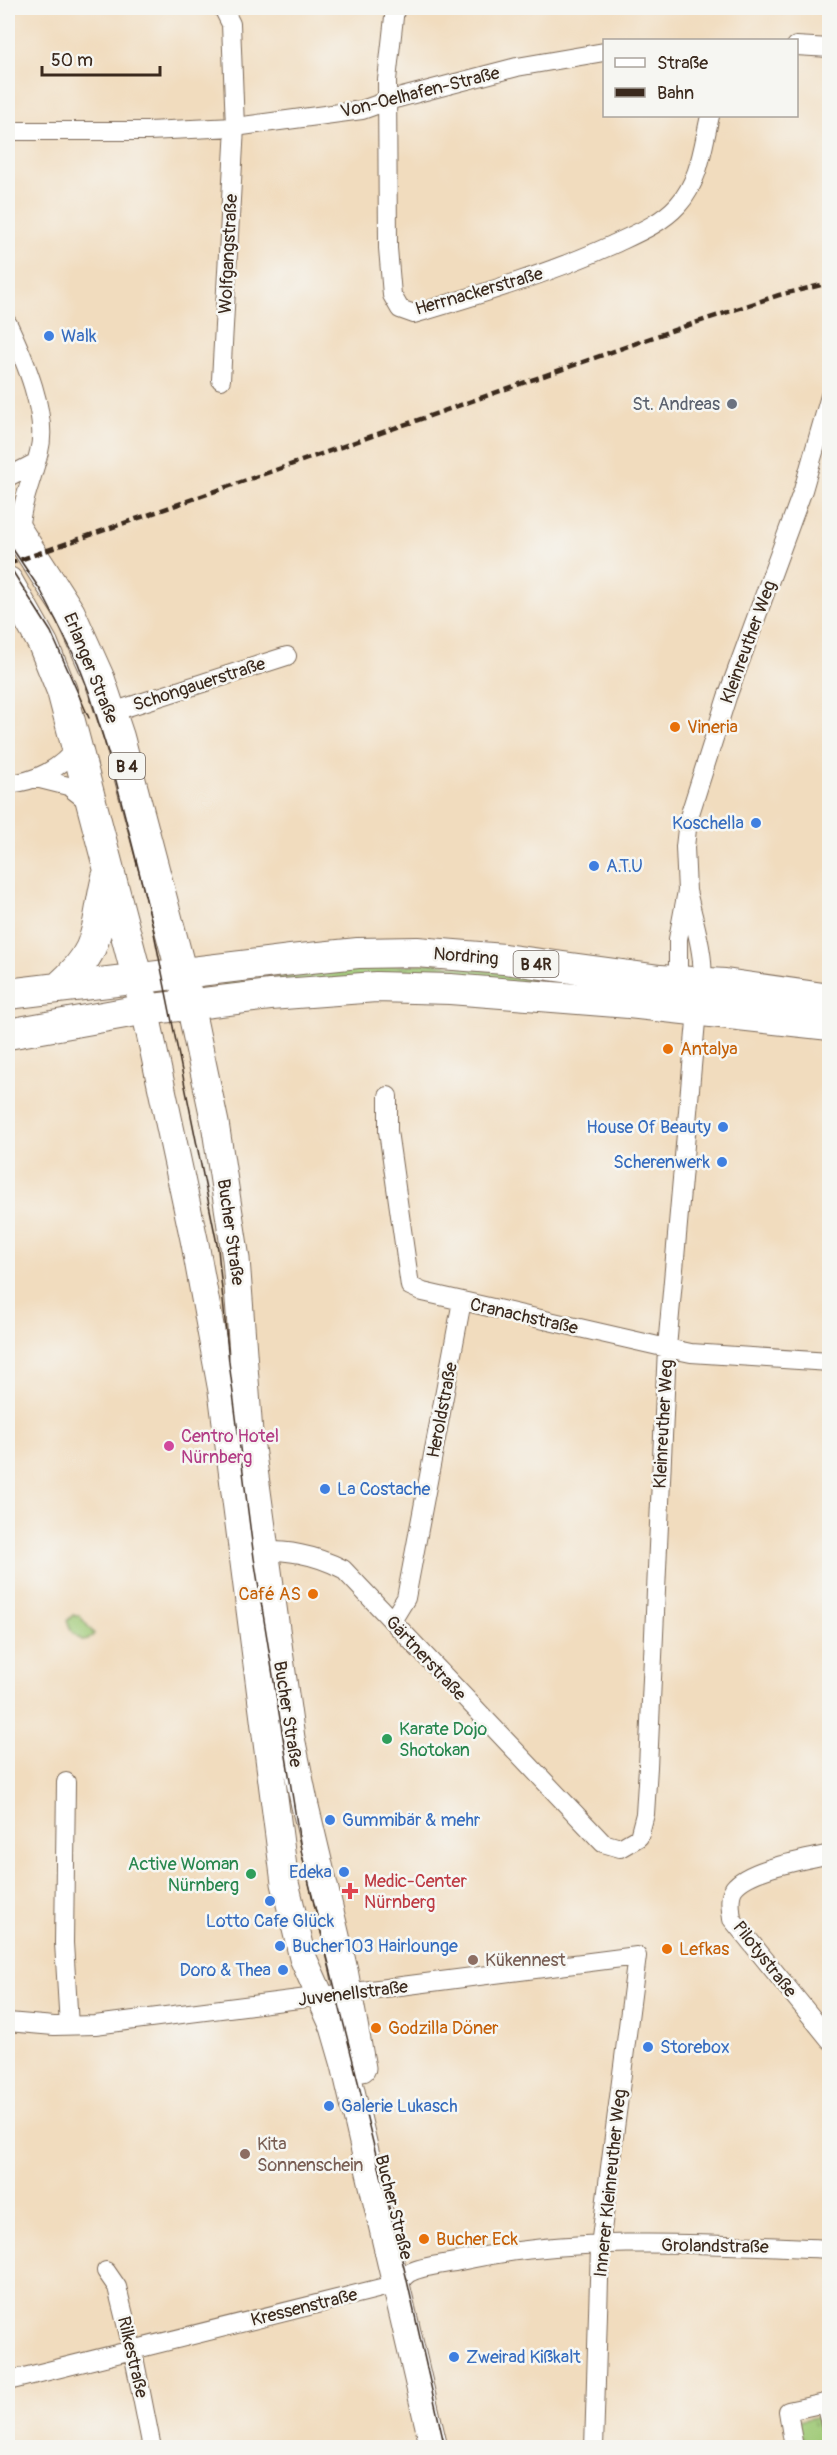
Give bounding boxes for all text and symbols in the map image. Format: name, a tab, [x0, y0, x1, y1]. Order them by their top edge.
scale bar	[42, 39, 160, 77]
legend	[603, 39, 798, 117]
text: 50 m	[51, 49, 93, 72]
text: Straße	[657, 52, 708, 75]
street label: Von-Oelhafen-Straße	[338, 62, 502, 123]
text: Bahn	[657, 82, 694, 105]
street label: Wolfgangstraße	[214, 193, 243, 315]
street label: Herrnackerstraße	[413, 262, 546, 321]
place label: Walk	[61, 325, 97, 348]
marker: Walk	[42, 329, 56, 343]
place label: St. Andreas	[632, 393, 720, 416]
marker: St. Andreas	[725, 397, 739, 411]
street label: Kleinreuther Weg	[716, 577, 781, 707]
street label: Erlanger Straße	[58, 609, 123, 727]
street label: Schongauerstraße	[130, 652, 268, 717]
place label: Vineria	[687, 716, 738, 739]
marker: Vineria	[668, 720, 682, 734]
road number: B 4	[109, 753, 145, 779]
place label: Koschella	[672, 812, 744, 835]
marker: Koschella	[749, 816, 763, 830]
place label: A.T.U	[606, 855, 643, 878]
marker: A.T.U	[587, 859, 601, 873]
street label: Nordring	[432, 942, 500, 971]
road number: B 4R	[514, 951, 558, 977]
place label: Antalya	[680, 1038, 738, 1061]
marker: Antalya	[661, 1042, 675, 1056]
place label: House Of Beauty	[586, 1116, 711, 1139]
marker: House Of Beauty	[716, 1120, 730, 1134]
place label: Scherenwerk	[613, 1151, 710, 1174]
marker: Scherenwerk	[715, 1155, 729, 1169]
street label: Bucher Straße	[212, 1177, 249, 1287]
street label: Cranachstraße	[468, 1293, 580, 1340]
street label: Kleinreuther Weg	[649, 1359, 678, 1489]
street label: Heroldstraße	[422, 1360, 463, 1460]
place label: Centro Hotel Nürnberg	[181, 1425, 279, 1469]
marker: Centro Hotel Nürnberg	[162, 1439, 176, 1453]
place label: La Costache	[337, 1478, 430, 1501]
marker: La Costache	[318, 1482, 332, 1496]
place label: Café AS	[239, 1583, 301, 1606]
marker: Café AS	[306, 1587, 320, 1601]
street label: Gärtnerstraße	[380, 1611, 471, 1706]
street label: Bucher Straße	[268, 1659, 307, 1769]
place label: Karate Dojo Shotokan	[399, 1718, 488, 1762]
marker: Karate Dojo Shotokan	[380, 1732, 394, 1746]
place label: Gummibär & mehr	[342, 1809, 481, 1832]
marker: Gummibär & mehr	[323, 1813, 337, 1827]
place label: Active Woman Nürnberg	[128, 1853, 239, 1897]
place label: Edeka	[289, 1861, 332, 1884]
marker: Edeka	[337, 1865, 351, 1879]
marker: Active Woman Nürnberg	[244, 1867, 258, 1881]
place label: Medic-Center Nürnberg	[364, 1870, 467, 1914]
marker: Medic-Center Nürnberg	[341, 1882, 359, 1900]
marker: Lotto Cafe Glück	[263, 1894, 277, 1908]
place label: Lotto Cafe Glück	[206, 1910, 335, 1933]
street label: Pilotystraße	[728, 1916, 802, 2002]
place label: Bucher103 Hairlounge	[292, 1935, 458, 1958]
place label: Lefkas	[679, 1938, 729, 1961]
marker: Bucher103 Hairlounge	[273, 1939, 287, 1953]
marker: Lefkas	[660, 1942, 674, 1956]
place label: Kükennest	[485, 1949, 566, 1972]
marker: Kükennest	[466, 1953, 480, 1967]
place label: Doro & Thea	[180, 1959, 271, 1982]
marker: Doro & Thea	[276, 1963, 290, 1977]
street label: Juvenellstraße	[297, 1975, 410, 2012]
place label: Godzilla Döner	[388, 2017, 499, 2040]
marker: Godzilla Döner	[369, 2021, 383, 2035]
place label: Storebox	[660, 2036, 730, 2059]
marker: Storebox	[641, 2040, 655, 2054]
street label: Innerer Kleinreuther Weg	[589, 2088, 632, 2278]
place label: Galerie Lukasch	[341, 2095, 458, 2118]
marker: Galerie Lukasch	[322, 2099, 336, 2113]
place label: Kita Sonnenschein	[257, 2133, 363, 2177]
marker: Kita Sonnenschein	[238, 2147, 252, 2161]
street label: Bucher Straße	[369, 2152, 418, 2262]
place label: Bucher Eck	[436, 2228, 519, 2251]
marker: Bucher Eck	[417, 2232, 431, 2246]
street label: Grolandstraße	[661, 2234, 769, 2259]
street label: Kressenstraße	[248, 2283, 360, 2332]
street label: Rilkestraße	[112, 2314, 153, 2400]
place label: Zweirad Kißkalt	[466, 2346, 582, 2369]
marker: Zweirad Kißkalt	[447, 2350, 461, 2364]

